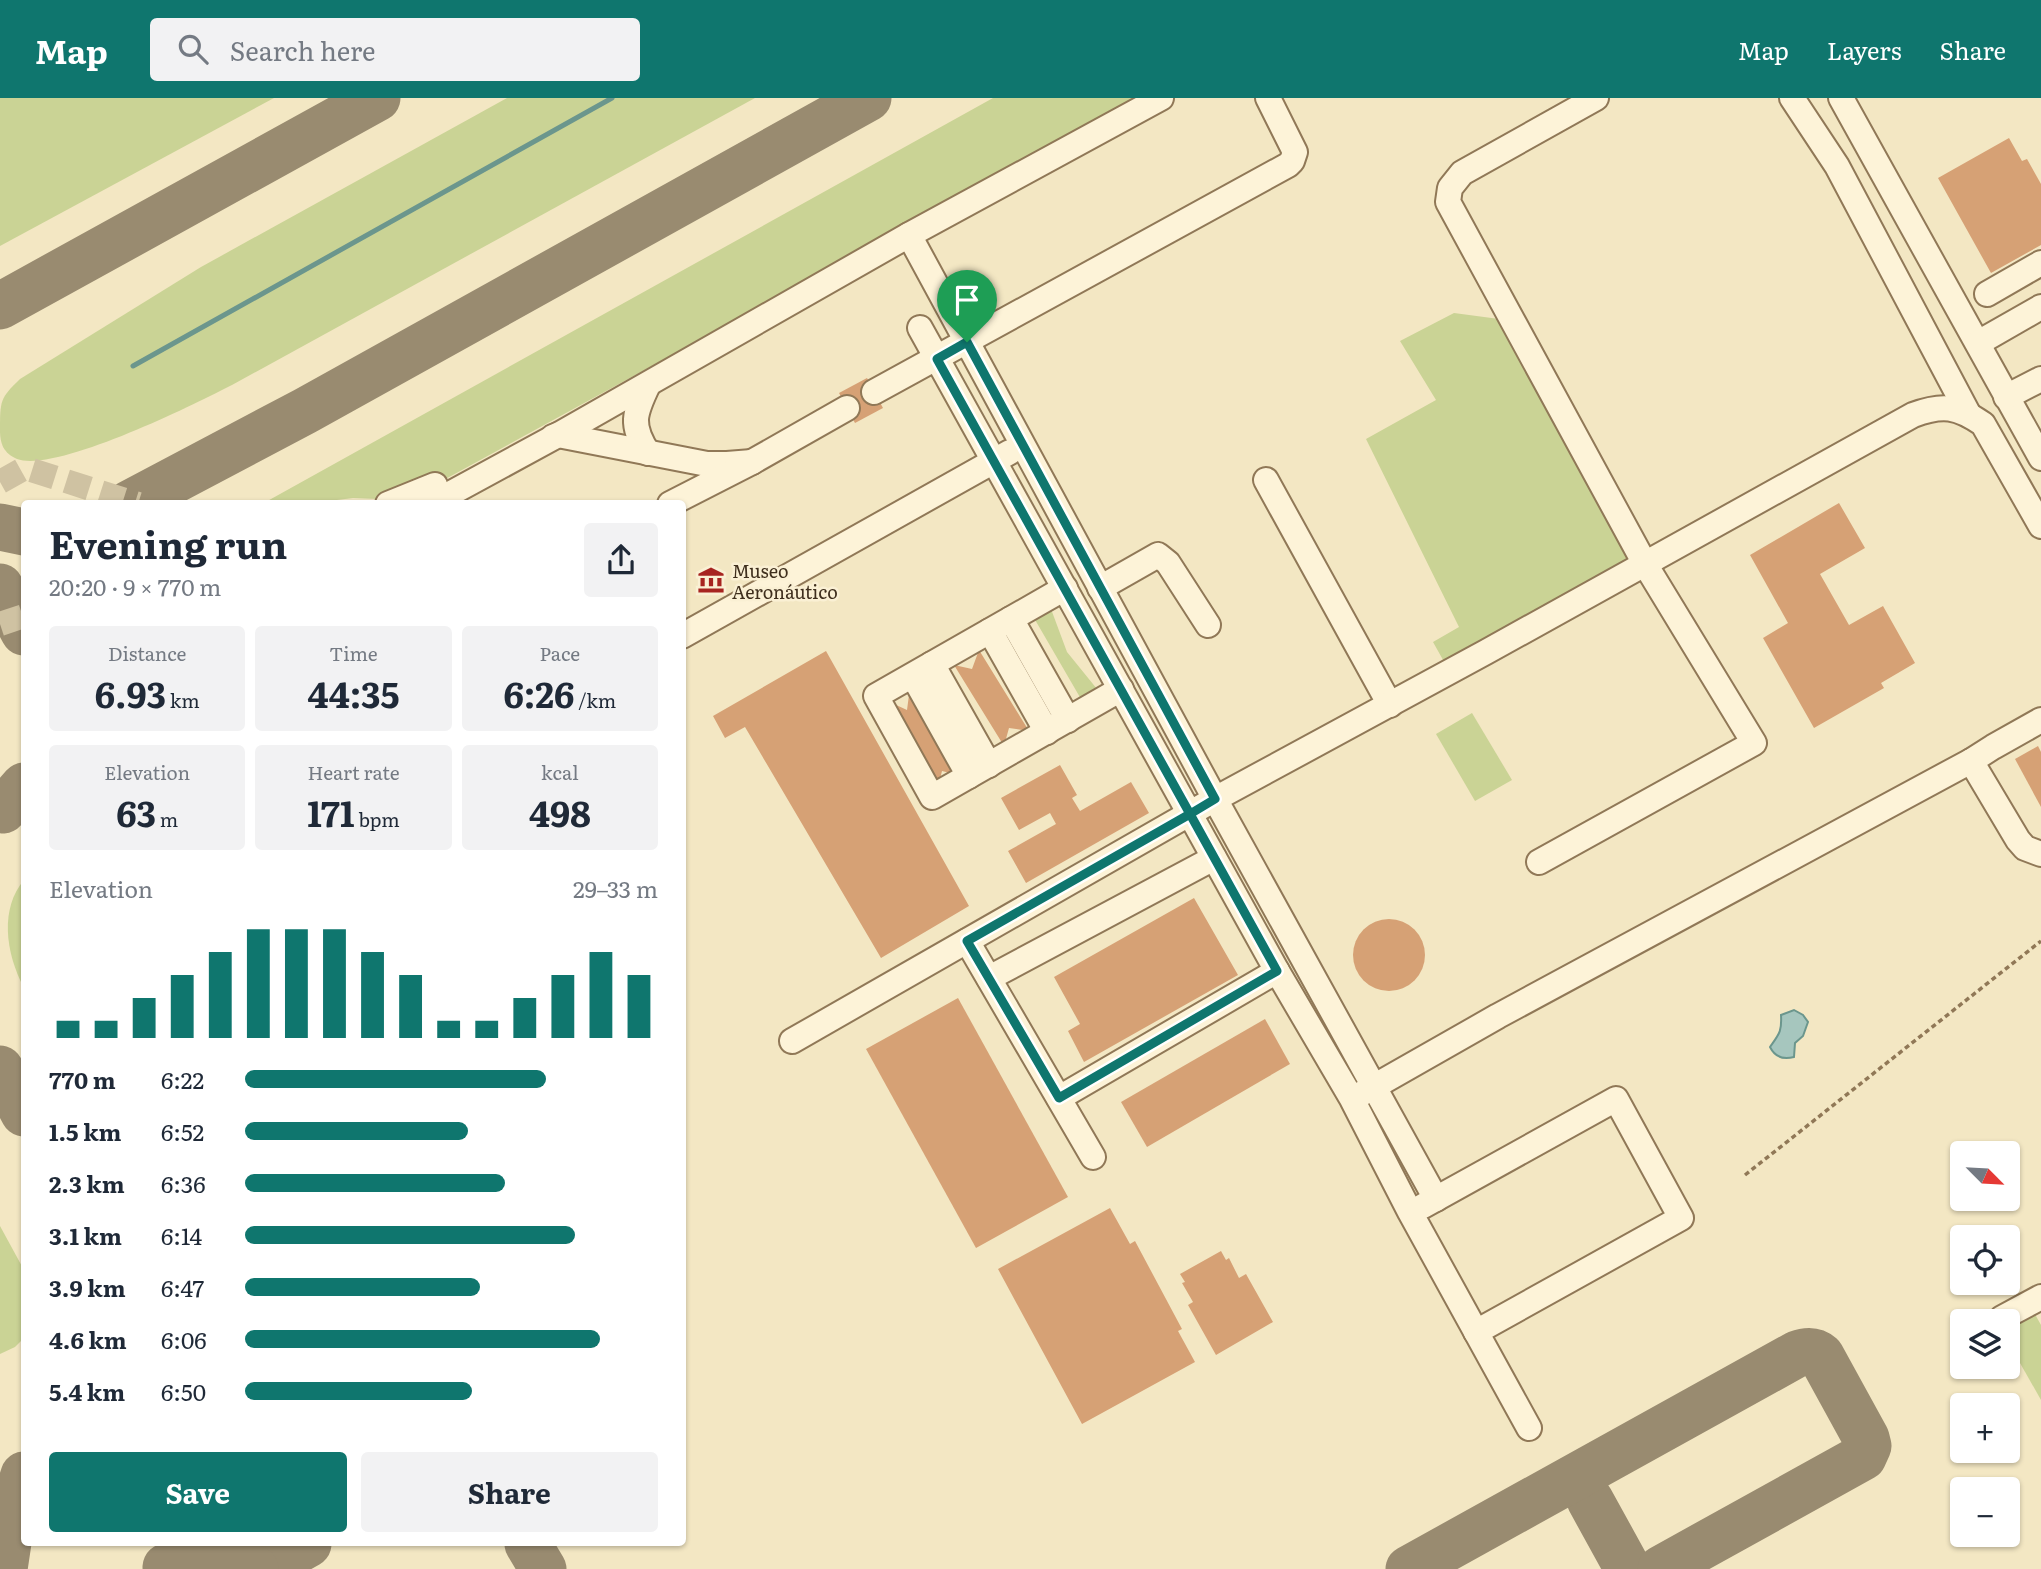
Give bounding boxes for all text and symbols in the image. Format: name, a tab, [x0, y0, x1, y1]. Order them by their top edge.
search box	[150, 18, 640, 81]
text: Map	[35, 25, 108, 74]
icon: search	[174, 30, 212, 68]
text: Search here	[230, 30, 376, 69]
text: Map	[1738, 32, 1789, 67]
text: Layers	[1827, 32, 1901, 67]
text: Share	[1939, 32, 2006, 67]
pin	[937, 270, 997, 342]
icon: arrive	[948, 281, 986, 319]
text: Evening run	[49, 514, 287, 571]
button: share	[584, 523, 658, 597]
place label: Museo Aeronáutico	[732, 557, 838, 605]
museum icon: Museo Aeronáutico	[696, 565, 726, 595]
text: 20:20 · 9 × 770 m	[49, 569, 221, 603]
text: Distance	[108, 639, 186, 667]
text: Time	[329, 639, 378, 667]
text: Pace	[539, 639, 580, 667]
text: 6.93	[95, 667, 166, 719]
text: 44:35	[308, 667, 399, 719]
text: 6:26	[503, 667, 574, 719]
text: km	[166, 686, 200, 714]
text: /km	[574, 686, 616, 714]
text: Elevation	[104, 758, 190, 786]
text: Heart rate	[307, 758, 400, 786]
text: kcal	[541, 758, 579, 786]
text: 63	[116, 786, 156, 838]
text: 171	[307, 786, 355, 838]
text: 498	[529, 786, 591, 838]
text: m	[156, 805, 178, 833]
text: bpm	[355, 805, 400, 833]
text: Elevation	[49, 871, 153, 905]
text: 29–33 m	[573, 871, 658, 905]
text: 770 m	[49, 1062, 116, 1096]
text: 6:22	[161, 1062, 204, 1096]
text: 1.5 km	[49, 1114, 122, 1148]
text: 6:52	[161, 1114, 204, 1148]
north arrow	[1950, 1141, 2020, 1211]
map controls	[1950, 1141, 2020, 1547]
text: 2.3 km	[49, 1166, 125, 1200]
text: 6:36	[161, 1166, 206, 1200]
text: 3.1 km	[49, 1218, 122, 1252]
text: 6:14	[161, 1218, 202, 1252]
button: locate	[1950, 1225, 2020, 1295]
text: 3.9 km	[49, 1270, 126, 1304]
text: 6:47	[161, 1270, 204, 1304]
button: layers	[1950, 1309, 2020, 1379]
text: 4.6 km	[49, 1322, 127, 1356]
text: 6:06	[161, 1322, 207, 1356]
text: 5.4 km	[49, 1374, 125, 1408]
text: 6:50	[161, 1374, 206, 1408]
button: +	[1950, 1393, 2020, 1463]
button: Save	[49, 1452, 347, 1532]
button: Share	[361, 1452, 658, 1532]
button: −	[1950, 1477, 2020, 1547]

